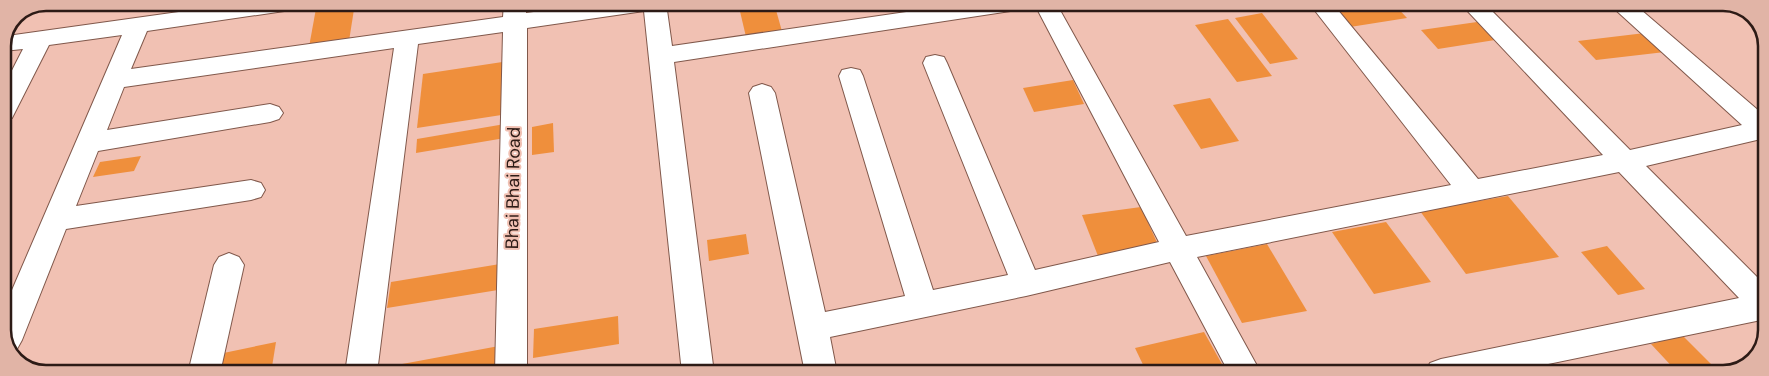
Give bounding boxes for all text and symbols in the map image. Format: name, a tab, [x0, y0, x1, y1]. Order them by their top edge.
street label: Bhai Bhai Road	[500, 127, 526, 249]

